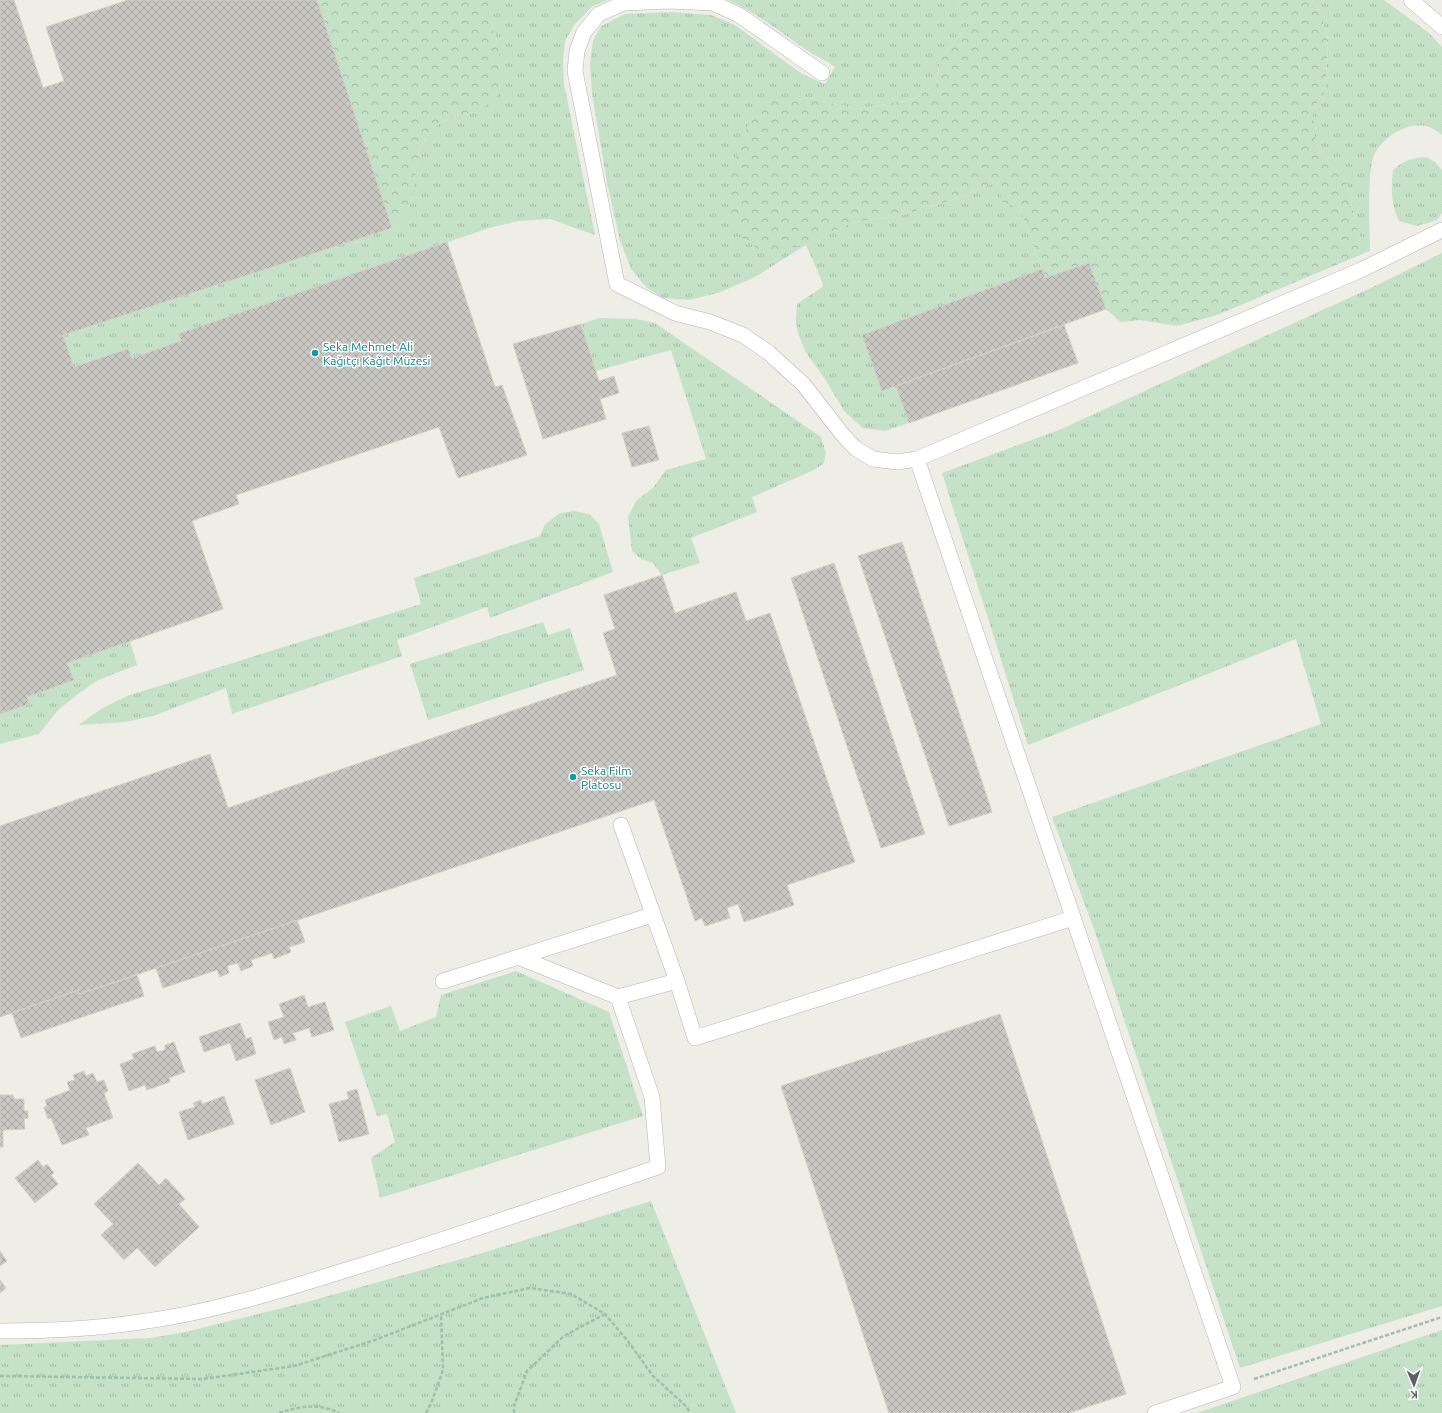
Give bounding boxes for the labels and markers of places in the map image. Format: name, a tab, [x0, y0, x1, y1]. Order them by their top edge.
place label: Seka Mehmet Ali Kağıtçı Kağıt Müzesi	[323, 340, 430, 367]
marker: Seka Mehmet Ali Kağıtçı Kağıt Müzesi	[310, 348, 320, 358]
place label: Seka Film Platosu	[581, 764, 632, 791]
marker: Seka Film Platosu	[568, 772, 578, 782]

